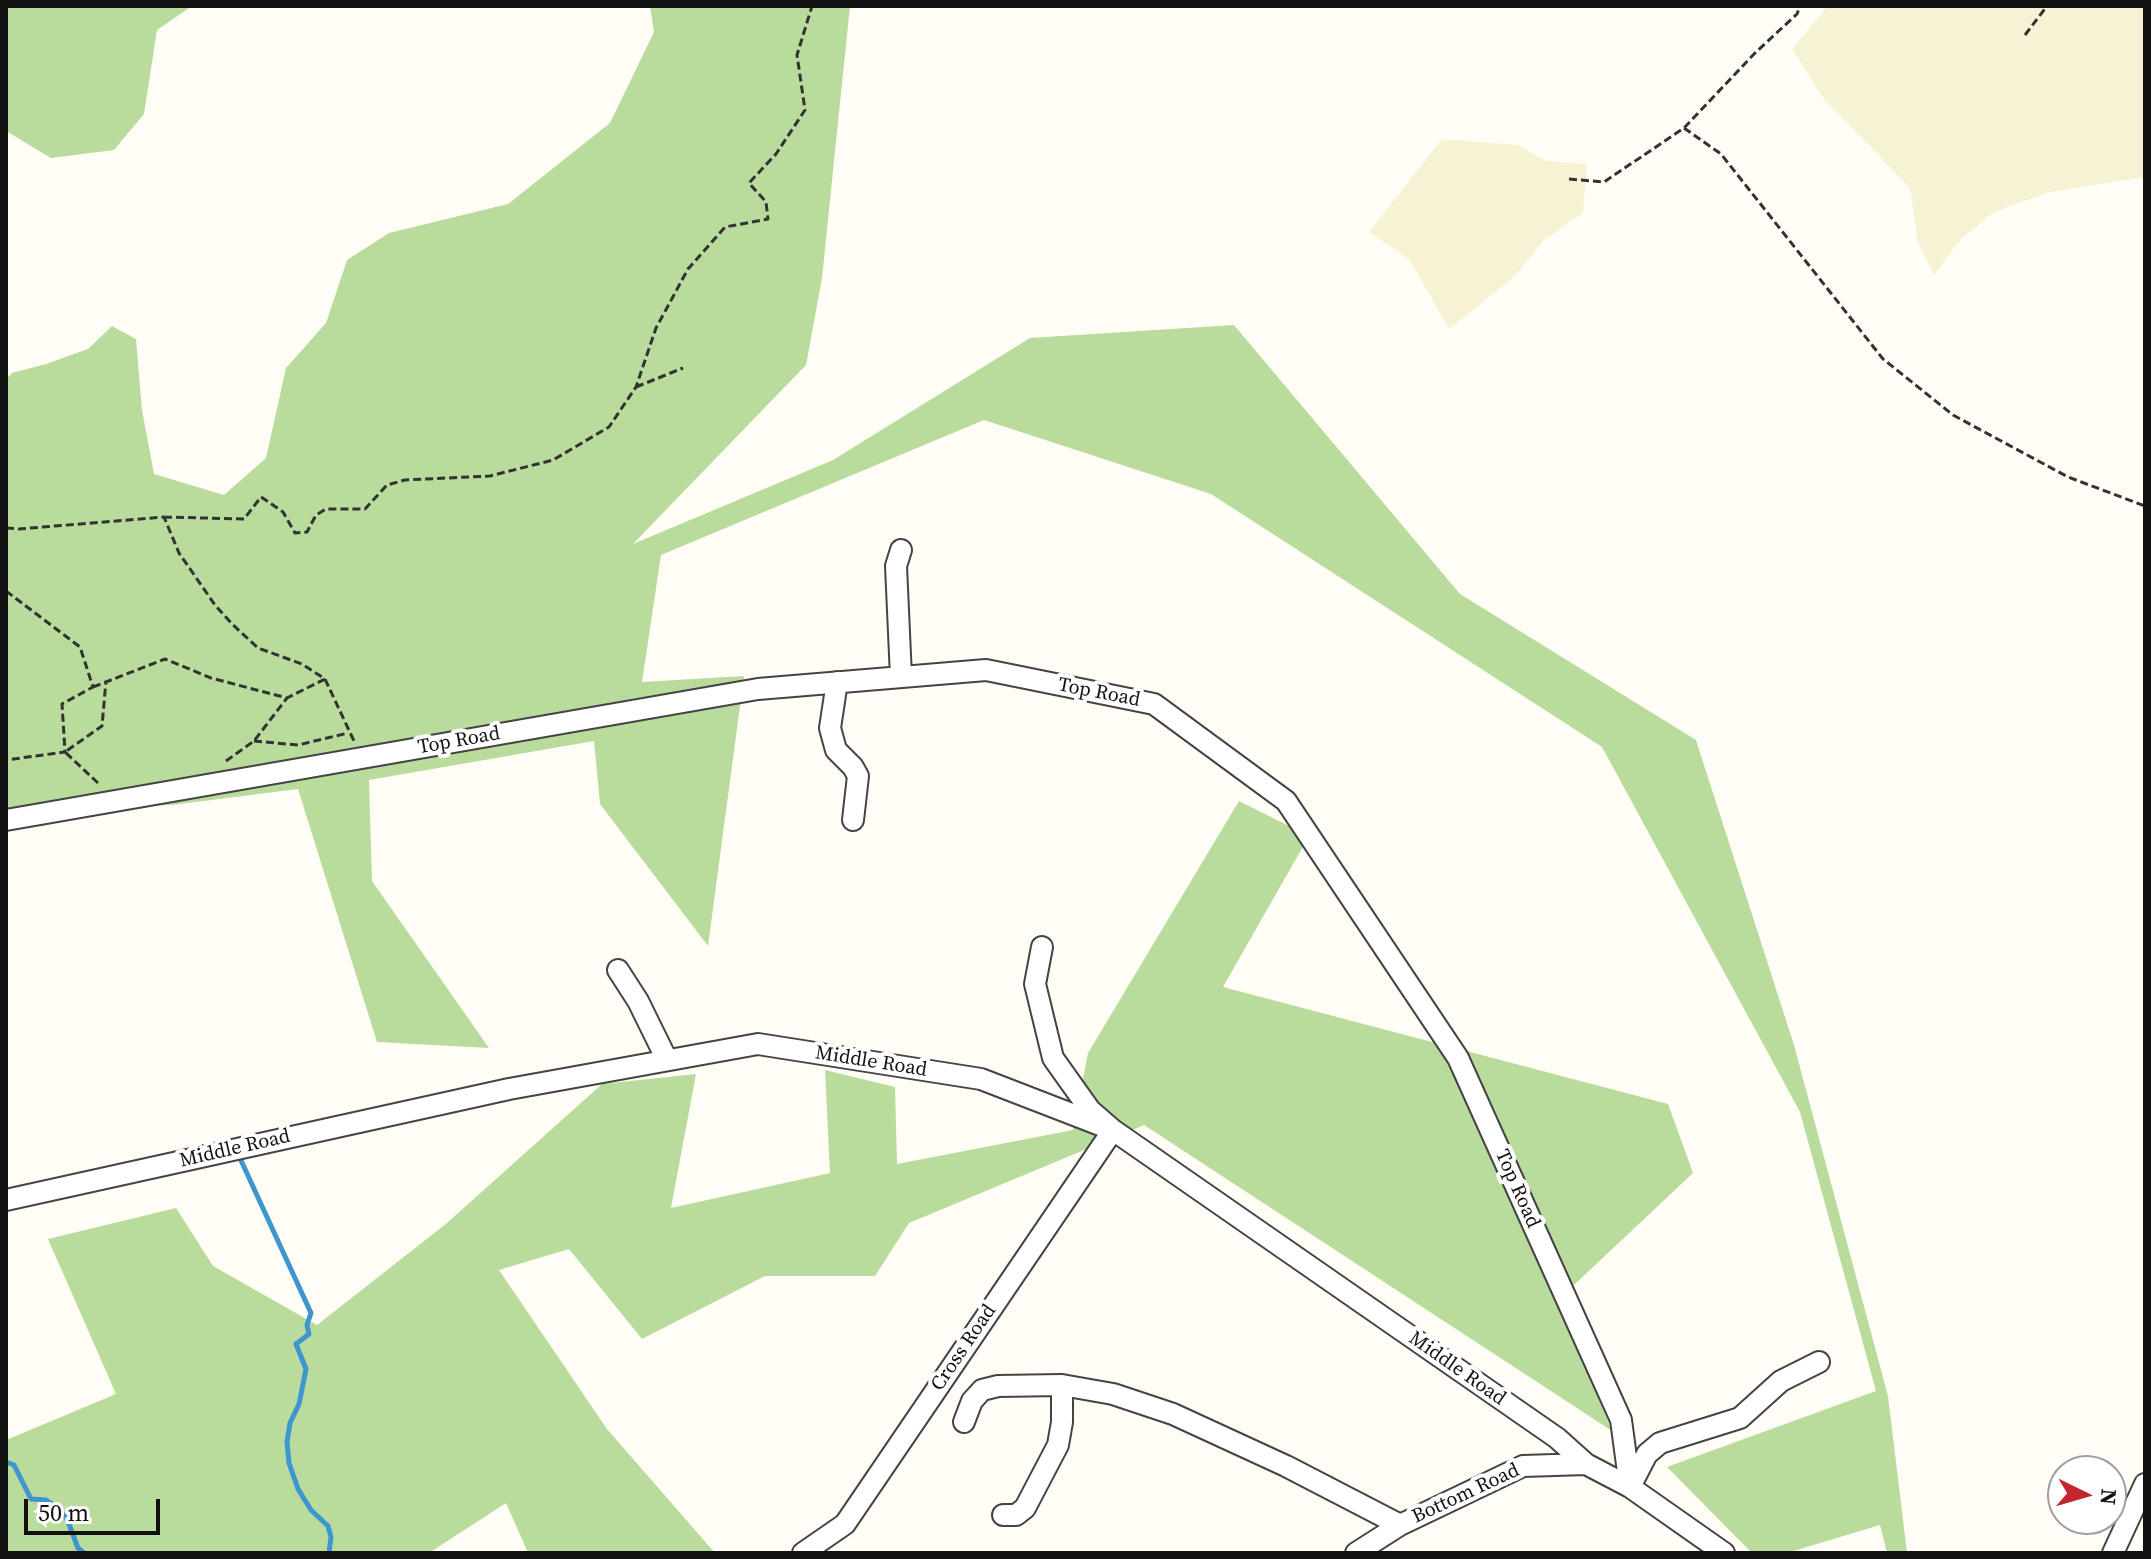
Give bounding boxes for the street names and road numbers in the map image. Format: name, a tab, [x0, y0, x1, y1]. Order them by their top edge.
street label: Top Road	[1056, 673, 1142, 713]
street label: Top Road	[416, 722, 502, 760]
street label: Middle Road	[813, 1041, 929, 1083]
street label: Middle Road	[177, 1125, 293, 1173]
street label: Top Road	[1489, 1146, 1545, 1232]
street label: Cross Road	[926, 1300, 1002, 1396]
street label: Middle Road	[1404, 1327, 1510, 1411]
street label: Bottom Road	[1409, 1459, 1523, 1529]

